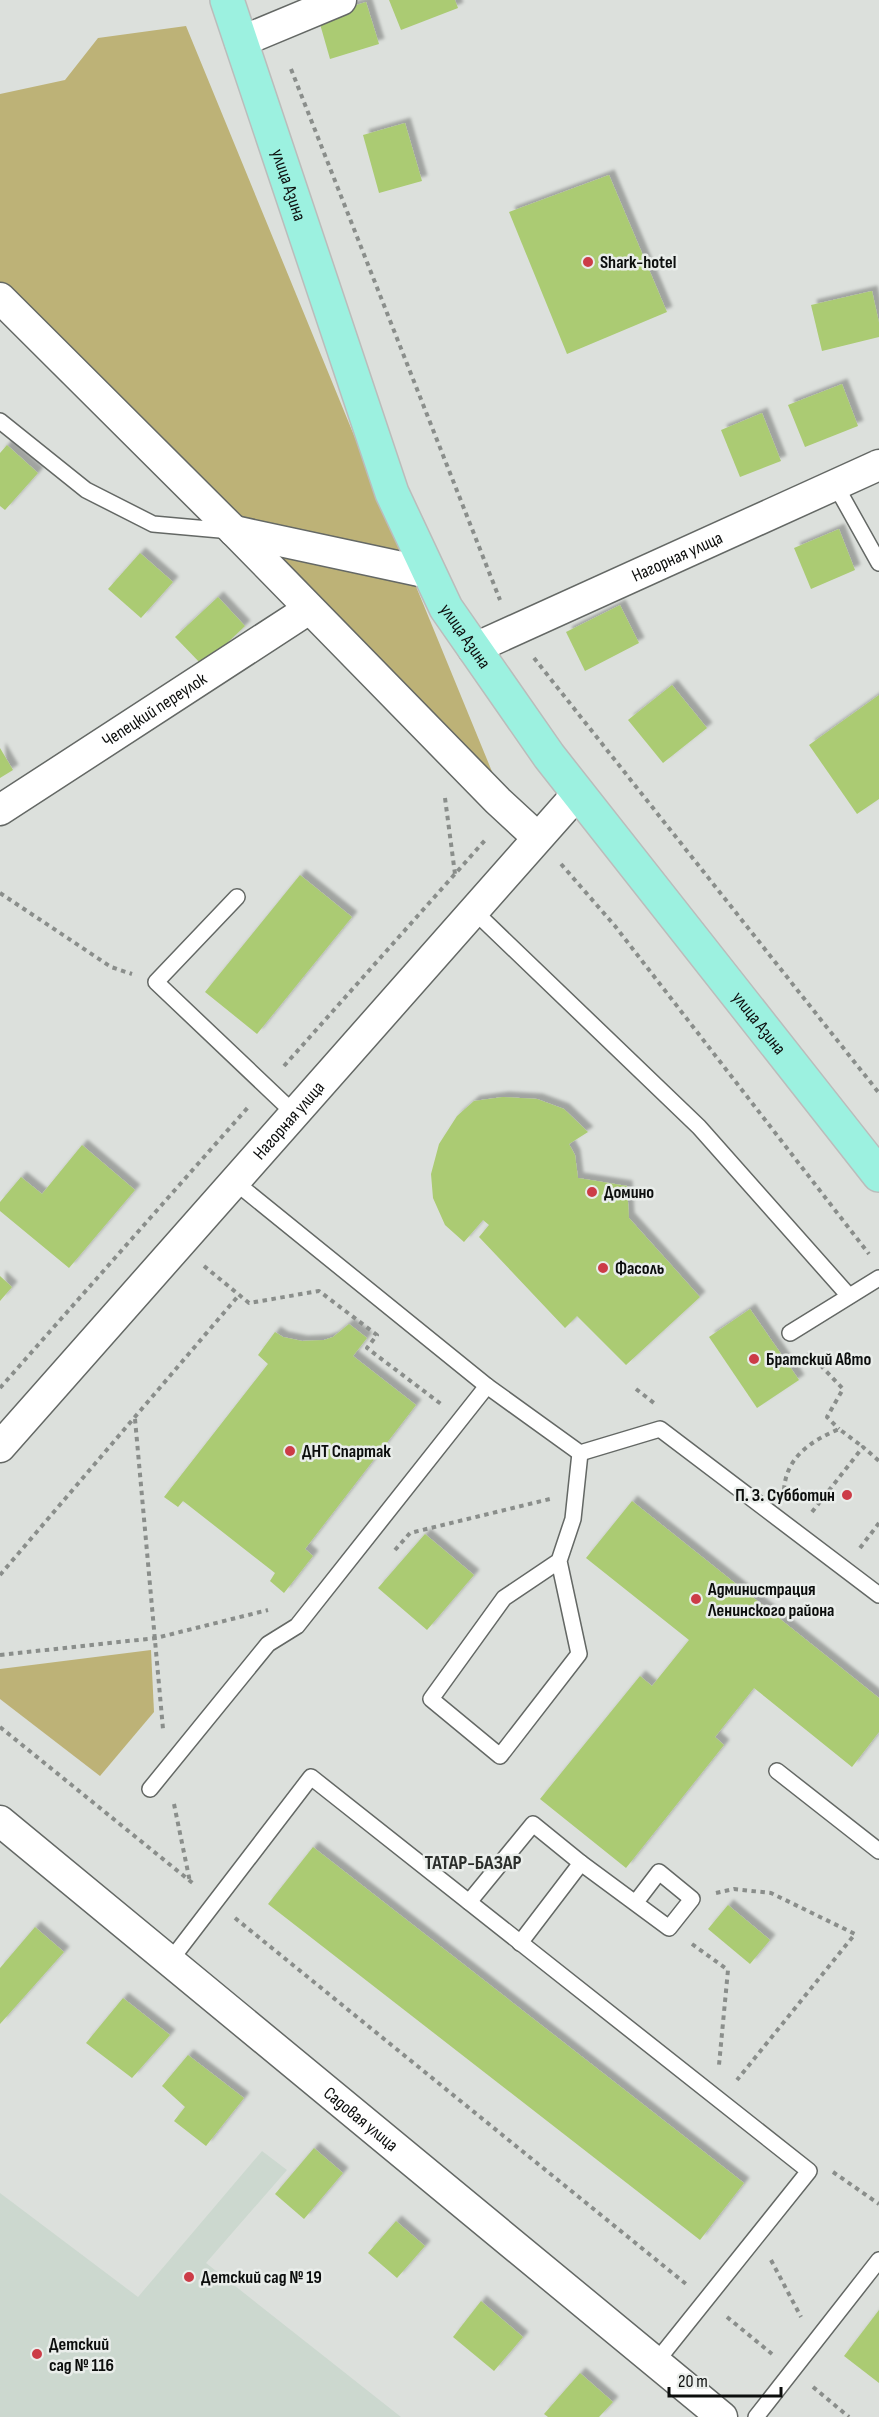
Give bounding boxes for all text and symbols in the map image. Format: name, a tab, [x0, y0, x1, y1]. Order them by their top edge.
street label: улица Азина	[267, 146, 311, 224]
place label: Shark-hotel	[600, 252, 676, 273]
marker: Shark-hotel	[581, 255, 595, 269]
street label: Нагорная улица	[628, 527, 726, 586]
street label: улица Азина	[436, 599, 495, 672]
street label: Чепецкий переулок	[98, 668, 211, 751]
street label: улица Азина	[728, 987, 790, 1059]
street label: Нагорная улица	[249, 1077, 329, 1164]
place label: Домино	[604, 1182, 654, 1203]
marker: Домино	[585, 1185, 599, 1199]
place label: Фасоль	[615, 1258, 664, 1279]
marker: Фасоль	[596, 1261, 610, 1275]
place label: Братский Авто	[766, 1349, 871, 1370]
marker: Братский Авто	[747, 1352, 761, 1366]
place label: ДНТ Спартак	[302, 1441, 391, 1462]
marker: ДНТ Спартак	[283, 1444, 297, 1458]
place label: П. З. Субботин	[735, 1485, 835, 1506]
marker: П. З. Субботин	[840, 1488, 854, 1502]
place label: Администрация Ленинского района	[707, 1579, 834, 1621]
marker: Администрация Ленинского района	[689, 1592, 703, 1606]
district label: ТАТАР-БАЗАР	[424, 1851, 522, 1875]
street label: Садовая улица	[320, 2082, 402, 2156]
place label: Детский сад № 19	[201, 2267, 322, 2288]
marker: Детский сад № 19	[182, 2270, 196, 2284]
place label: Детский сад № 116	[49, 2334, 114, 2376]
marker: Детский сад № 116	[30, 2347, 44, 2361]
scale bar	[669, 2360, 782, 2398]
text: 20 m	[678, 2371, 708, 2392]

